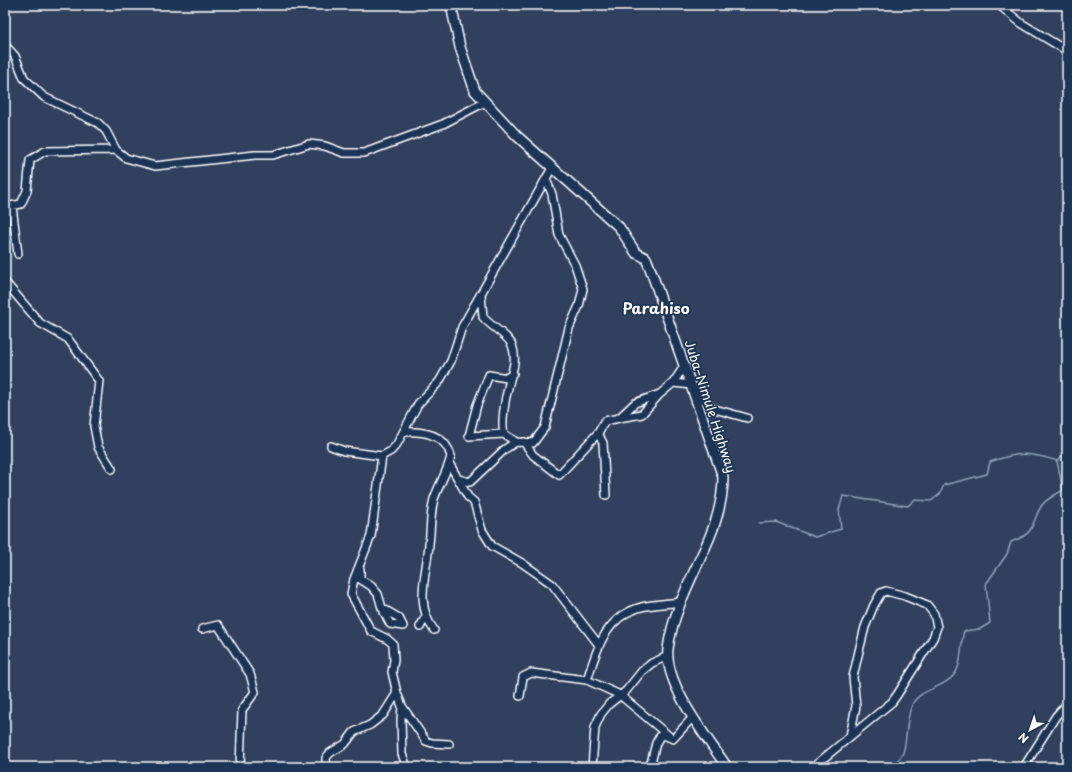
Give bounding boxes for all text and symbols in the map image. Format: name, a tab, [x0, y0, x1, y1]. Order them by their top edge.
district label: Parahiso	[622, 296, 690, 319]
street label: Juba–Nimule Highway	[681, 337, 741, 475]
north arrow	[1010, 710, 1050, 750]
text: N	[1014, 729, 1032, 747]

